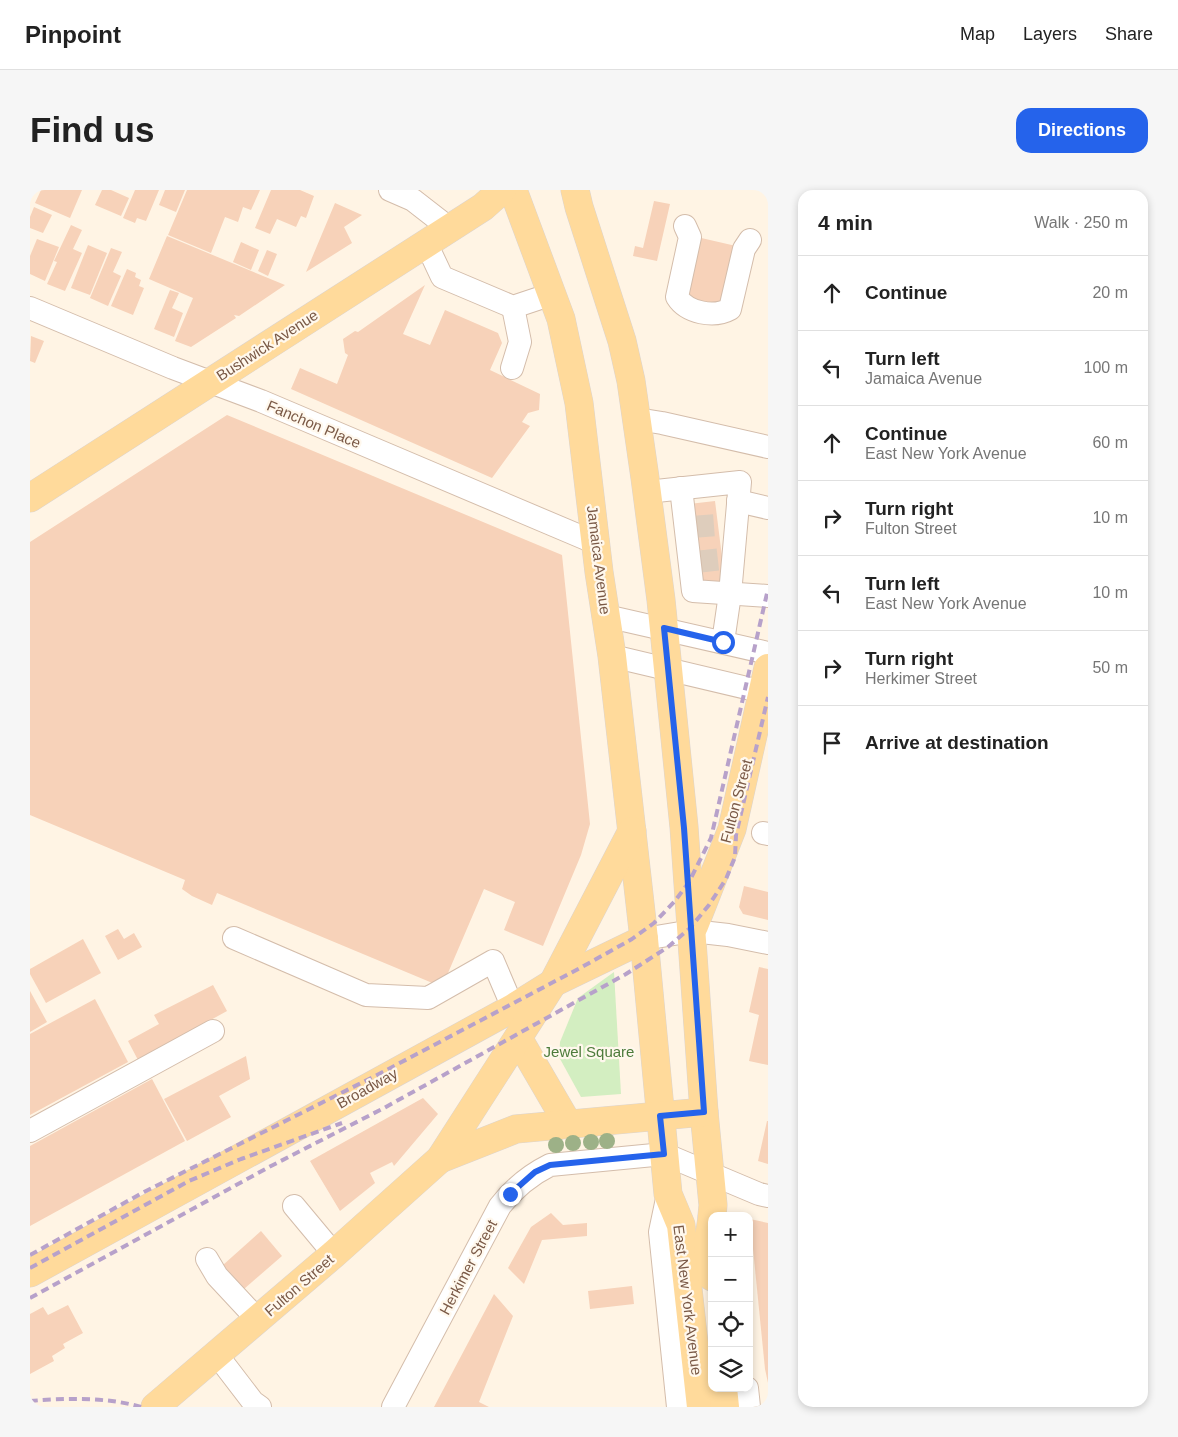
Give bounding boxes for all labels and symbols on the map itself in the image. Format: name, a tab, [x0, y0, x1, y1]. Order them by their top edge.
street label: Bushwick Avenue	[213, 306, 321, 384]
street label: Fanchon Place	[265, 397, 363, 451]
street label: Jamaica Avenue	[584, 504, 614, 616]
route start	[712, 631, 735, 654]
street label: Fulton Street	[717, 757, 756, 845]
park label: Jewel Square	[544, 1043, 634, 1060]
street label: Broadway	[334, 1064, 401, 1112]
route end	[499, 1183, 522, 1206]
street label: Herkimer Street	[436, 1216, 501, 1317]
street label: East New York Avenue	[670, 1224, 706, 1376]
street label: Fulton Street	[261, 1250, 338, 1320]

